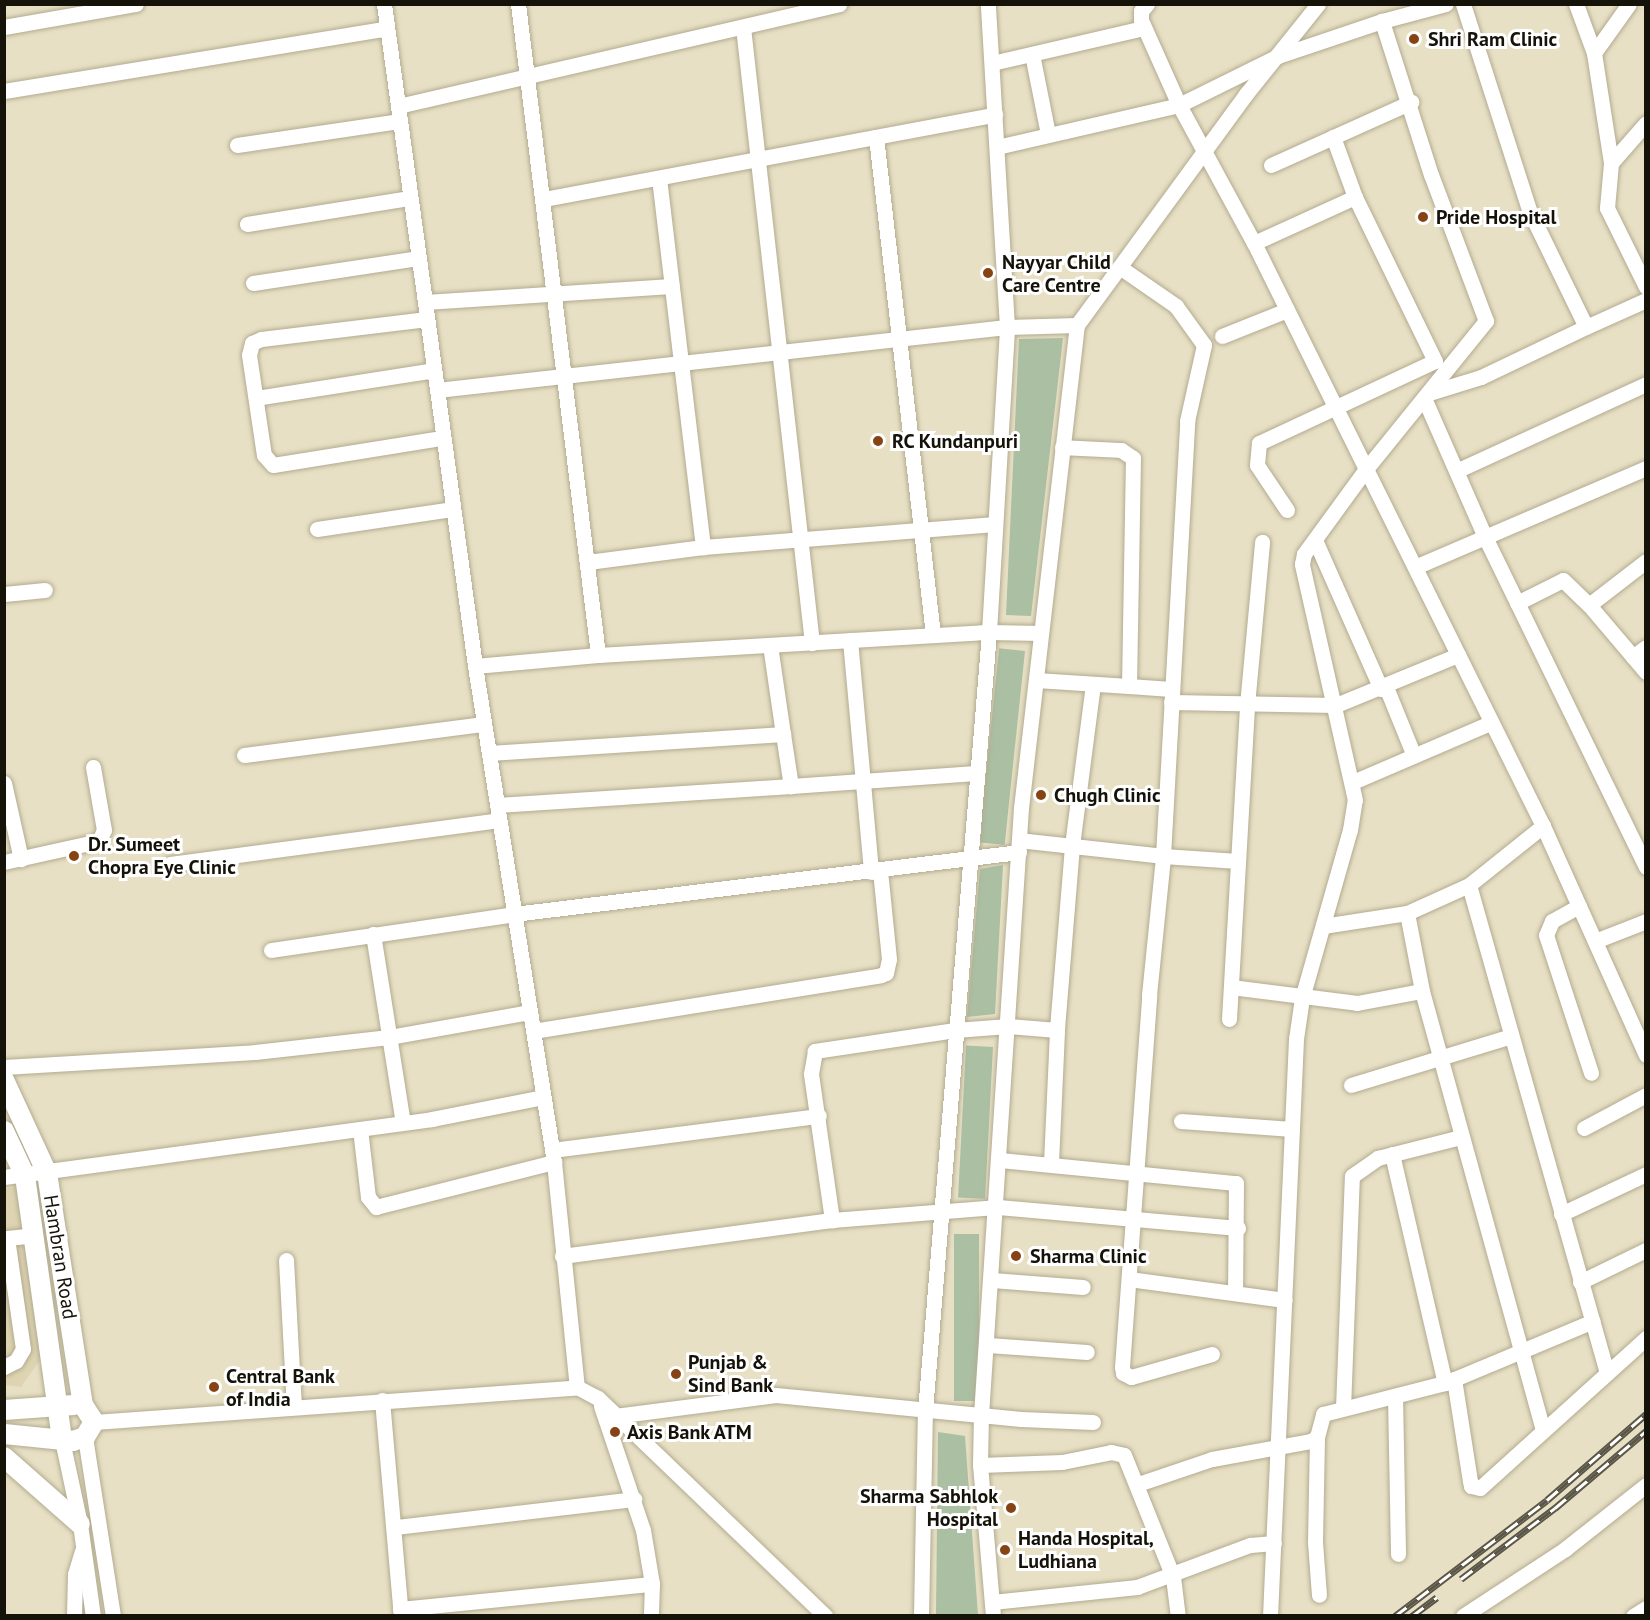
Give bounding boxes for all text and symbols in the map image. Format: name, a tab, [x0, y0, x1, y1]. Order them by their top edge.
place label: Shri Ram Clinic	[1428, 27, 1557, 51]
marker: Shri Ram Clinic	[1405, 30, 1423, 48]
place label: Pride Hospital	[1436, 205, 1556, 229]
marker: Pride Hospital	[1414, 208, 1432, 226]
place label: Nayyar Child Care Centre	[1002, 250, 1111, 297]
marker: Nayyar Child Care Centre	[979, 264, 997, 282]
place label: RC Kundanpuri	[892, 429, 1019, 453]
marker: RC Kundanpuri	[869, 432, 887, 450]
place label: Chugh Clinic	[1054, 783, 1161, 807]
marker: Chugh Clinic	[1032, 786, 1050, 804]
place label: Dr. Sumeet Chopra Eye Clinic	[88, 832, 236, 879]
marker: Dr. Sumeet Chopra Eye Clinic	[65, 847, 83, 865]
street label: Hambran Road	[38, 1193, 82, 1321]
place label: Sharma Clinic	[1030, 1244, 1147, 1268]
marker: Sharma Clinic	[1007, 1247, 1025, 1265]
place label: Punjab & Sind Bank	[688, 1350, 773, 1397]
place label: Central Bank of India	[226, 1364, 335, 1411]
marker: Punjab & Sind Bank	[669, 1367, 683, 1381]
marker: Central Bank of India	[207, 1380, 221, 1394]
place label: Axis Bank ATM	[627, 1420, 753, 1444]
marker: Axis Bank ATM	[608, 1425, 622, 1439]
place label: Sharma Sabhlok Hospital	[860, 1484, 998, 1531]
marker: Sharma Sabhlok Hospital	[1002, 1499, 1020, 1517]
place label: Handa Hospital, Ludhiana	[1018, 1526, 1154, 1573]
marker: Handa Hospital, Ludhiana	[996, 1541, 1014, 1559]

